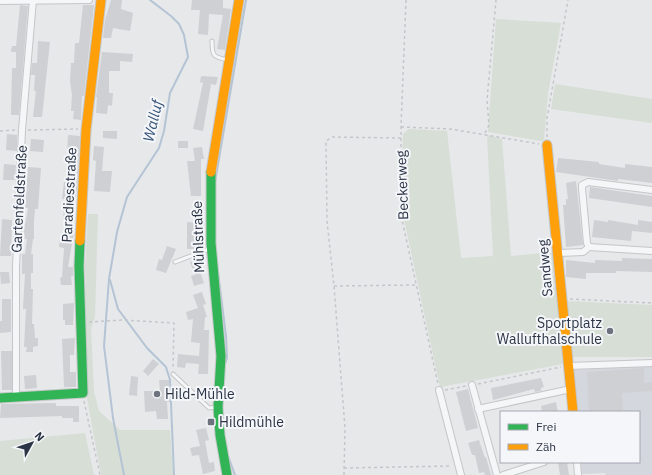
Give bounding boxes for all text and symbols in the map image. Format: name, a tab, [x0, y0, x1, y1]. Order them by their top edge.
water label: Walluf	[138, 97, 167, 144]
street label: Gartenfeldstraße	[7, 144, 31, 253]
street label: Paradiesstraße	[58, 147, 80, 243]
street label: Beckerweg	[392, 149, 412, 220]
street label: Mühlstraße	[188, 200, 208, 273]
street label: Sandweg	[533, 238, 556, 297]
place label: Sportplatz Wallufthalschule	[497, 314, 602, 348]
marker: Sportplatz Wallufthalschule	[605, 326, 615, 336]
place label: Hild-Mühle	[165, 385, 235, 403]
marker: Hild-Mühle	[152, 389, 162, 399]
legend	[500, 411, 640, 463]
place label: Hildmühle	[219, 413, 284, 431]
marker: Hildmühle	[206, 417, 216, 427]
text: Frei	[536, 419, 556, 434]
north arrow	[12, 423, 52, 463]
text: N	[32, 429, 48, 444]
text: Zäh	[536, 439, 556, 454]

